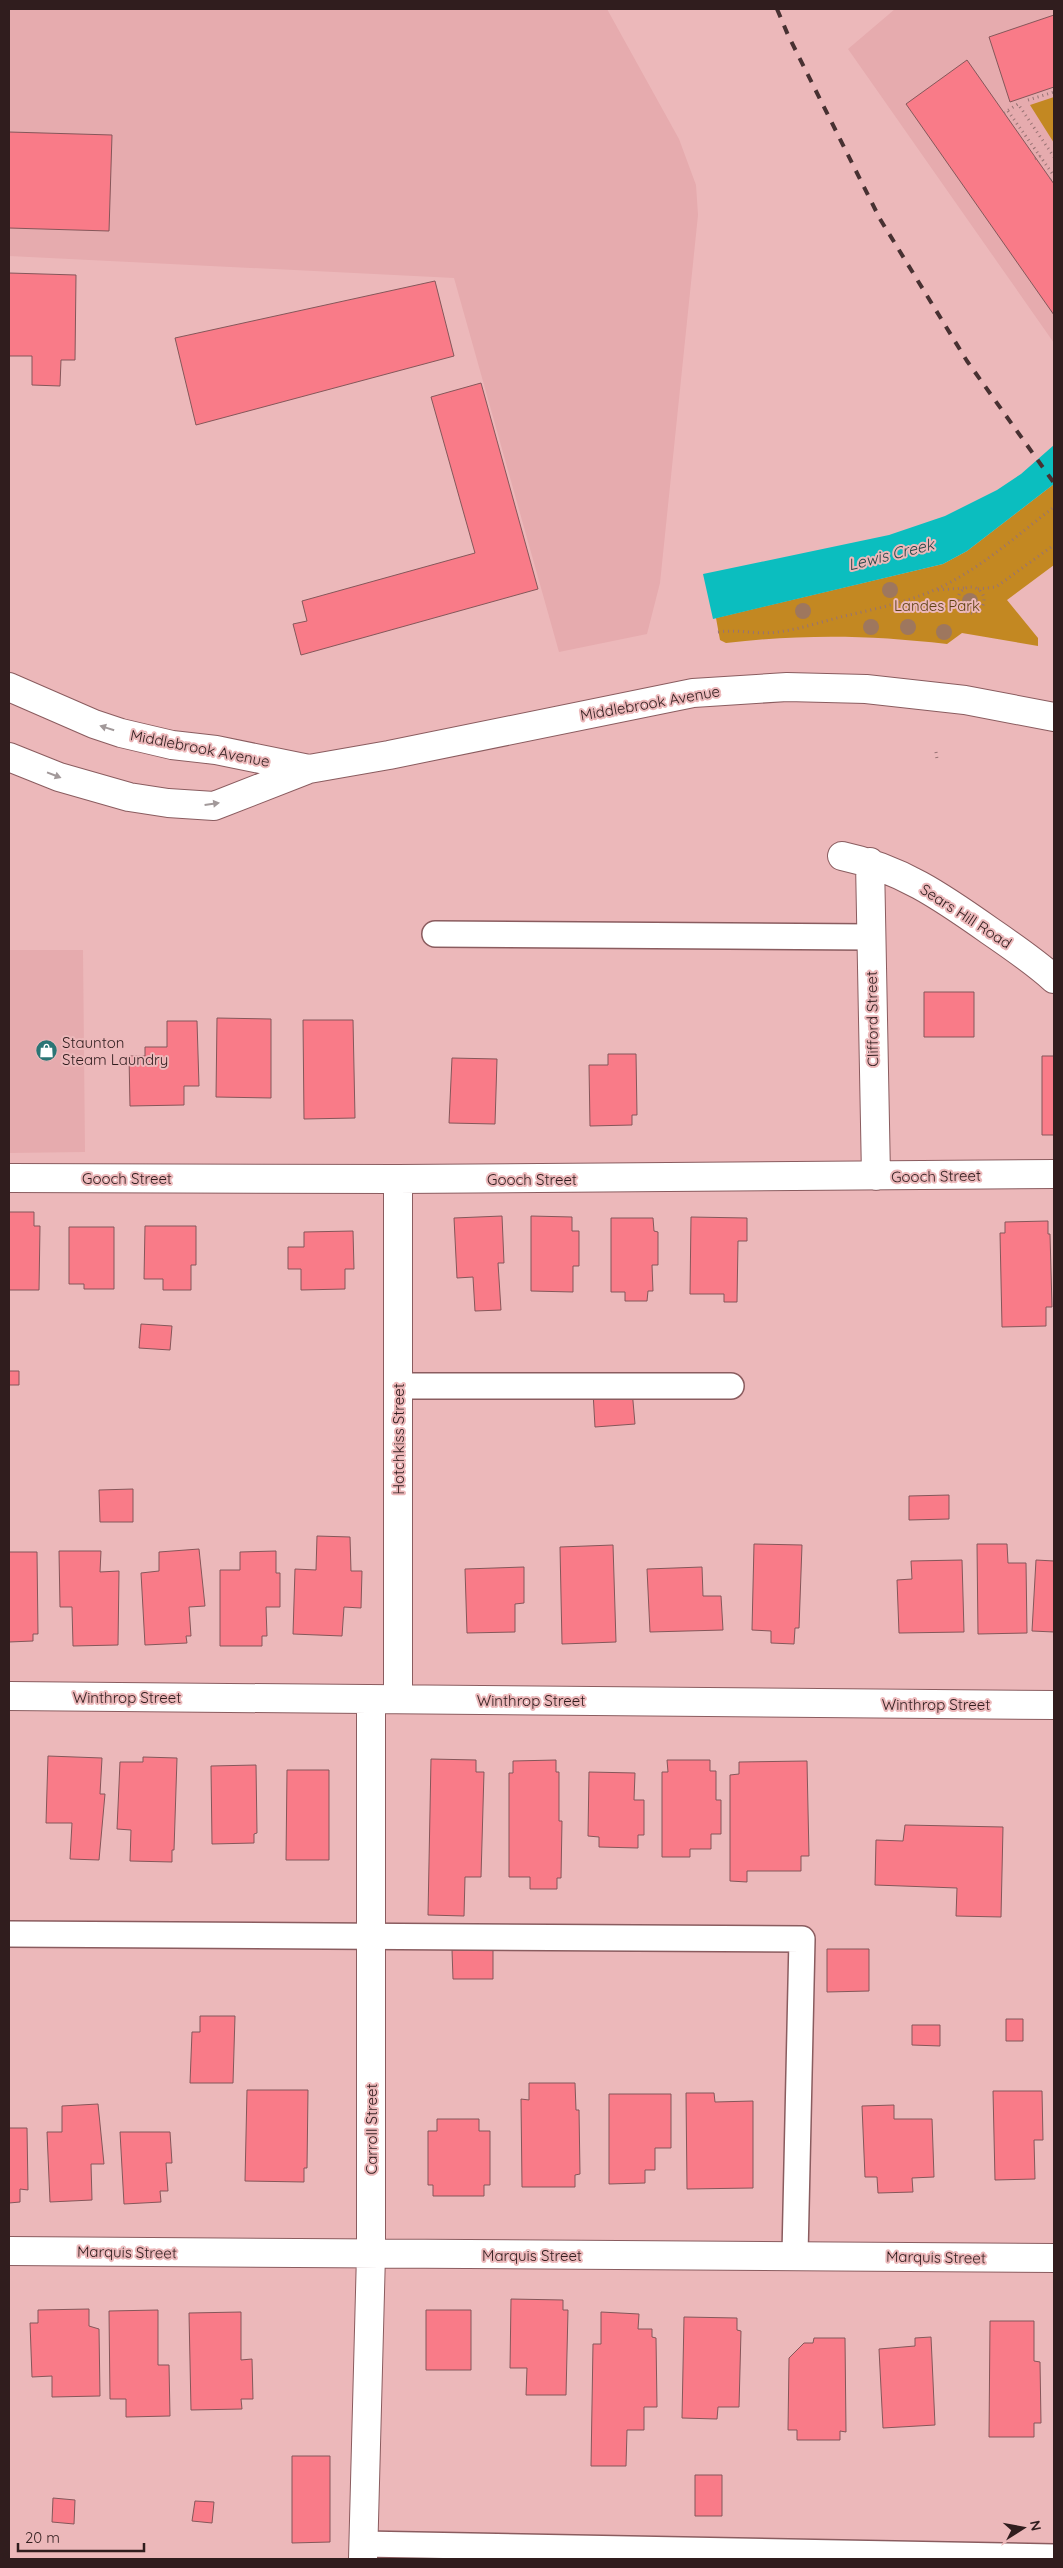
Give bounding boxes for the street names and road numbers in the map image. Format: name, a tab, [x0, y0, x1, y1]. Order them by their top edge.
street label: Middlebrook Avenue	[579, 681, 721, 725]
street label: Middlebrook Avenue	[129, 725, 271, 771]
street label: Sears Hill Road	[917, 879, 1015, 953]
street label: Clifford Street	[862, 971, 882, 1067]
street label: Gooch Street	[891, 1166, 981, 1186]
street label: Gooch Street	[82, 1169, 172, 1188]
street label: Gooch Street	[487, 1170, 577, 1189]
street label: Hotchkiss Street	[389, 1383, 408, 1495]
street label: Winthrop Street	[73, 1688, 181, 1707]
street label: Winthrop Street	[477, 1691, 585, 1710]
street label: Winthrop Street	[882, 1695, 990, 1714]
street label: Carroll Street	[362, 2083, 381, 2175]
street label: Marquis Street	[77, 2242, 177, 2262]
street label: Marquis Street	[482, 2246, 582, 2265]
street label: Marquis Street	[886, 2247, 986, 2267]

